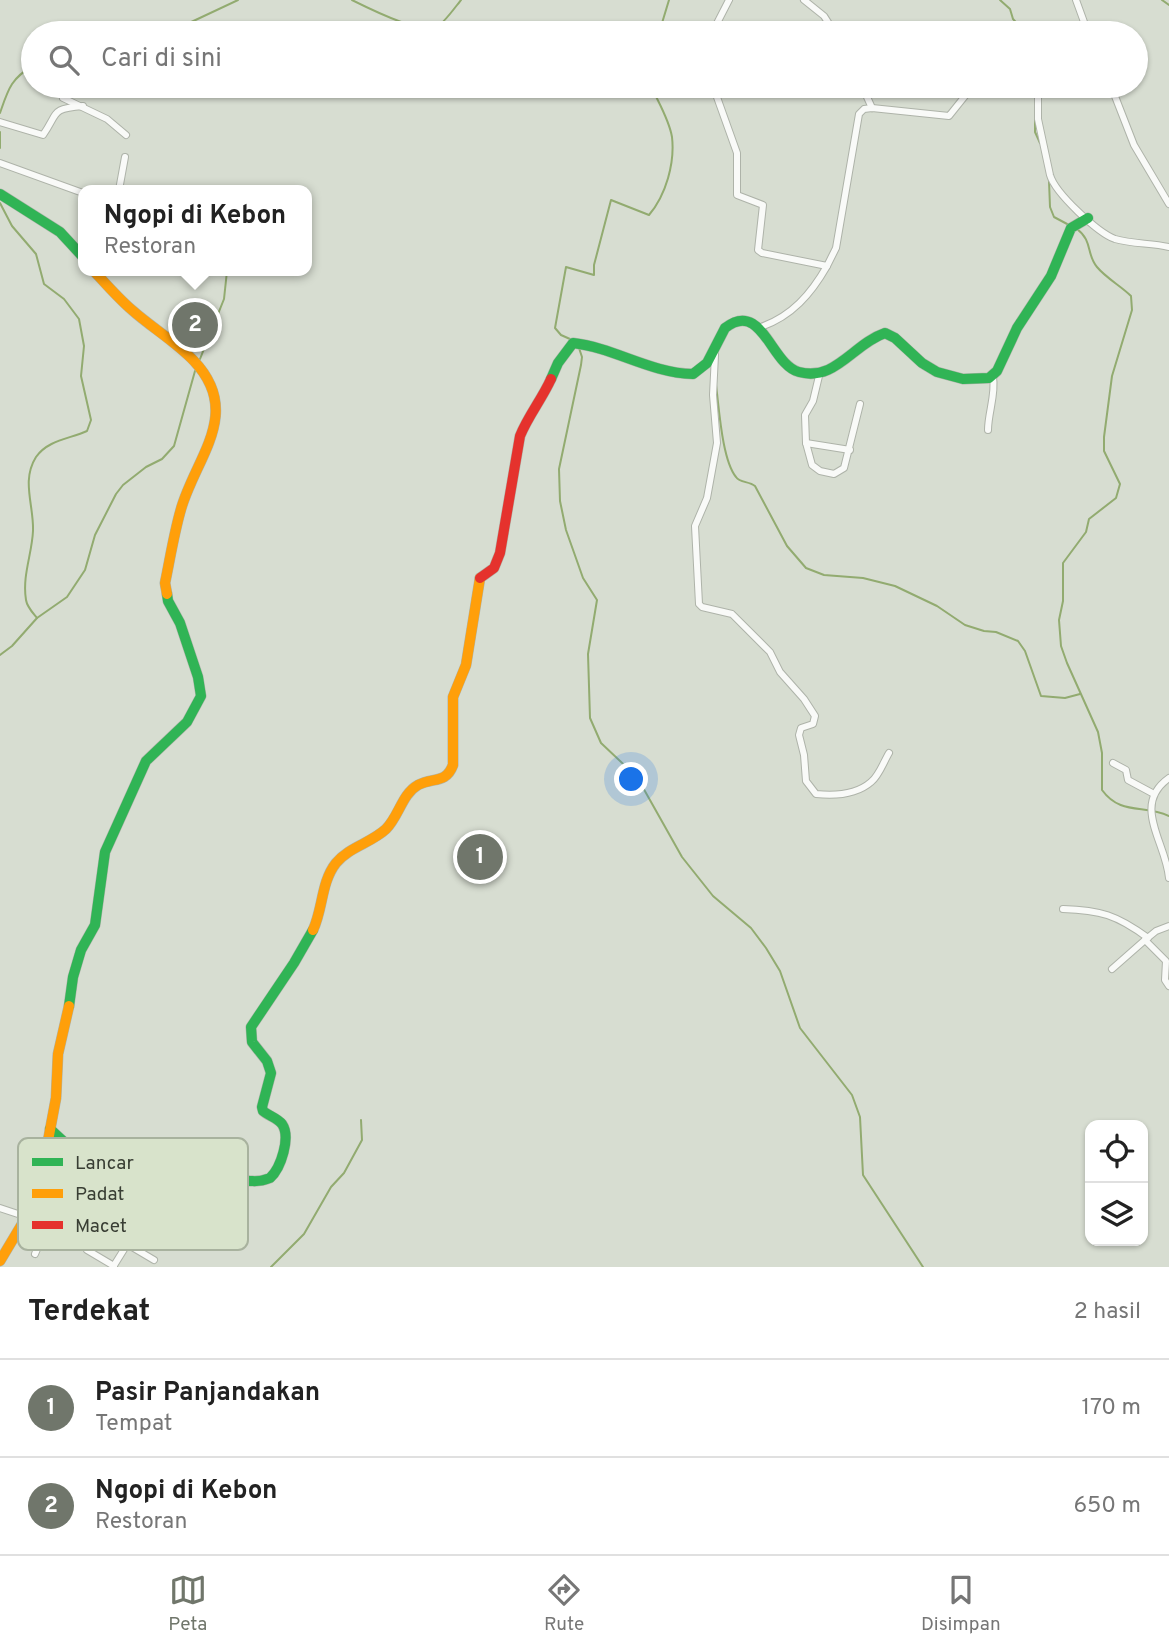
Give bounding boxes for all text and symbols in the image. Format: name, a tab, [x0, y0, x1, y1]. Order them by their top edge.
search box	[21, 21, 1148, 98]
icon: search	[45, 41, 83, 79]
text: Cari di sini	[101, 43, 222, 76]
popup	[78, 185, 312, 276]
text: Ngopi di Kebon	[104, 200, 286, 233]
text: Restoran	[104, 233, 196, 262]
pin: 2	[172, 299, 218, 351]
your location	[614, 762, 648, 796]
pin: 1	[457, 831, 503, 883]
map controls	[1085, 1120, 1148, 1246]
button: locate	[1085, 1120, 1148, 1183]
legend	[18, 1138, 248, 1250]
text: Lancar	[75, 1152, 134, 1176]
text: Padat	[75, 1183, 124, 1207]
button: layers	[1085, 1183, 1148, 1246]
text: Macet	[75, 1215, 127, 1239]
text: Terdekat	[28, 1294, 150, 1331]
text: 2 hasil	[1074, 1298, 1141, 1327]
text: Pasir Panjandakan	[95, 1377, 320, 1410]
text: 1	[46, 1394, 56, 1423]
text: 170 m	[1082, 1394, 1141, 1423]
text: Tempat	[95, 1410, 173, 1439]
text: Ngopi di Kebon	[95, 1475, 278, 1508]
text: 2	[44, 1492, 58, 1521]
text: 650 m	[1073, 1492, 1141, 1521]
text: Restoran	[95, 1508, 187, 1537]
tab: Peta	[168, 1571, 207, 1637]
tab: Rute	[544, 1571, 584, 1637]
tab: Disimpan	[921, 1571, 1001, 1637]

